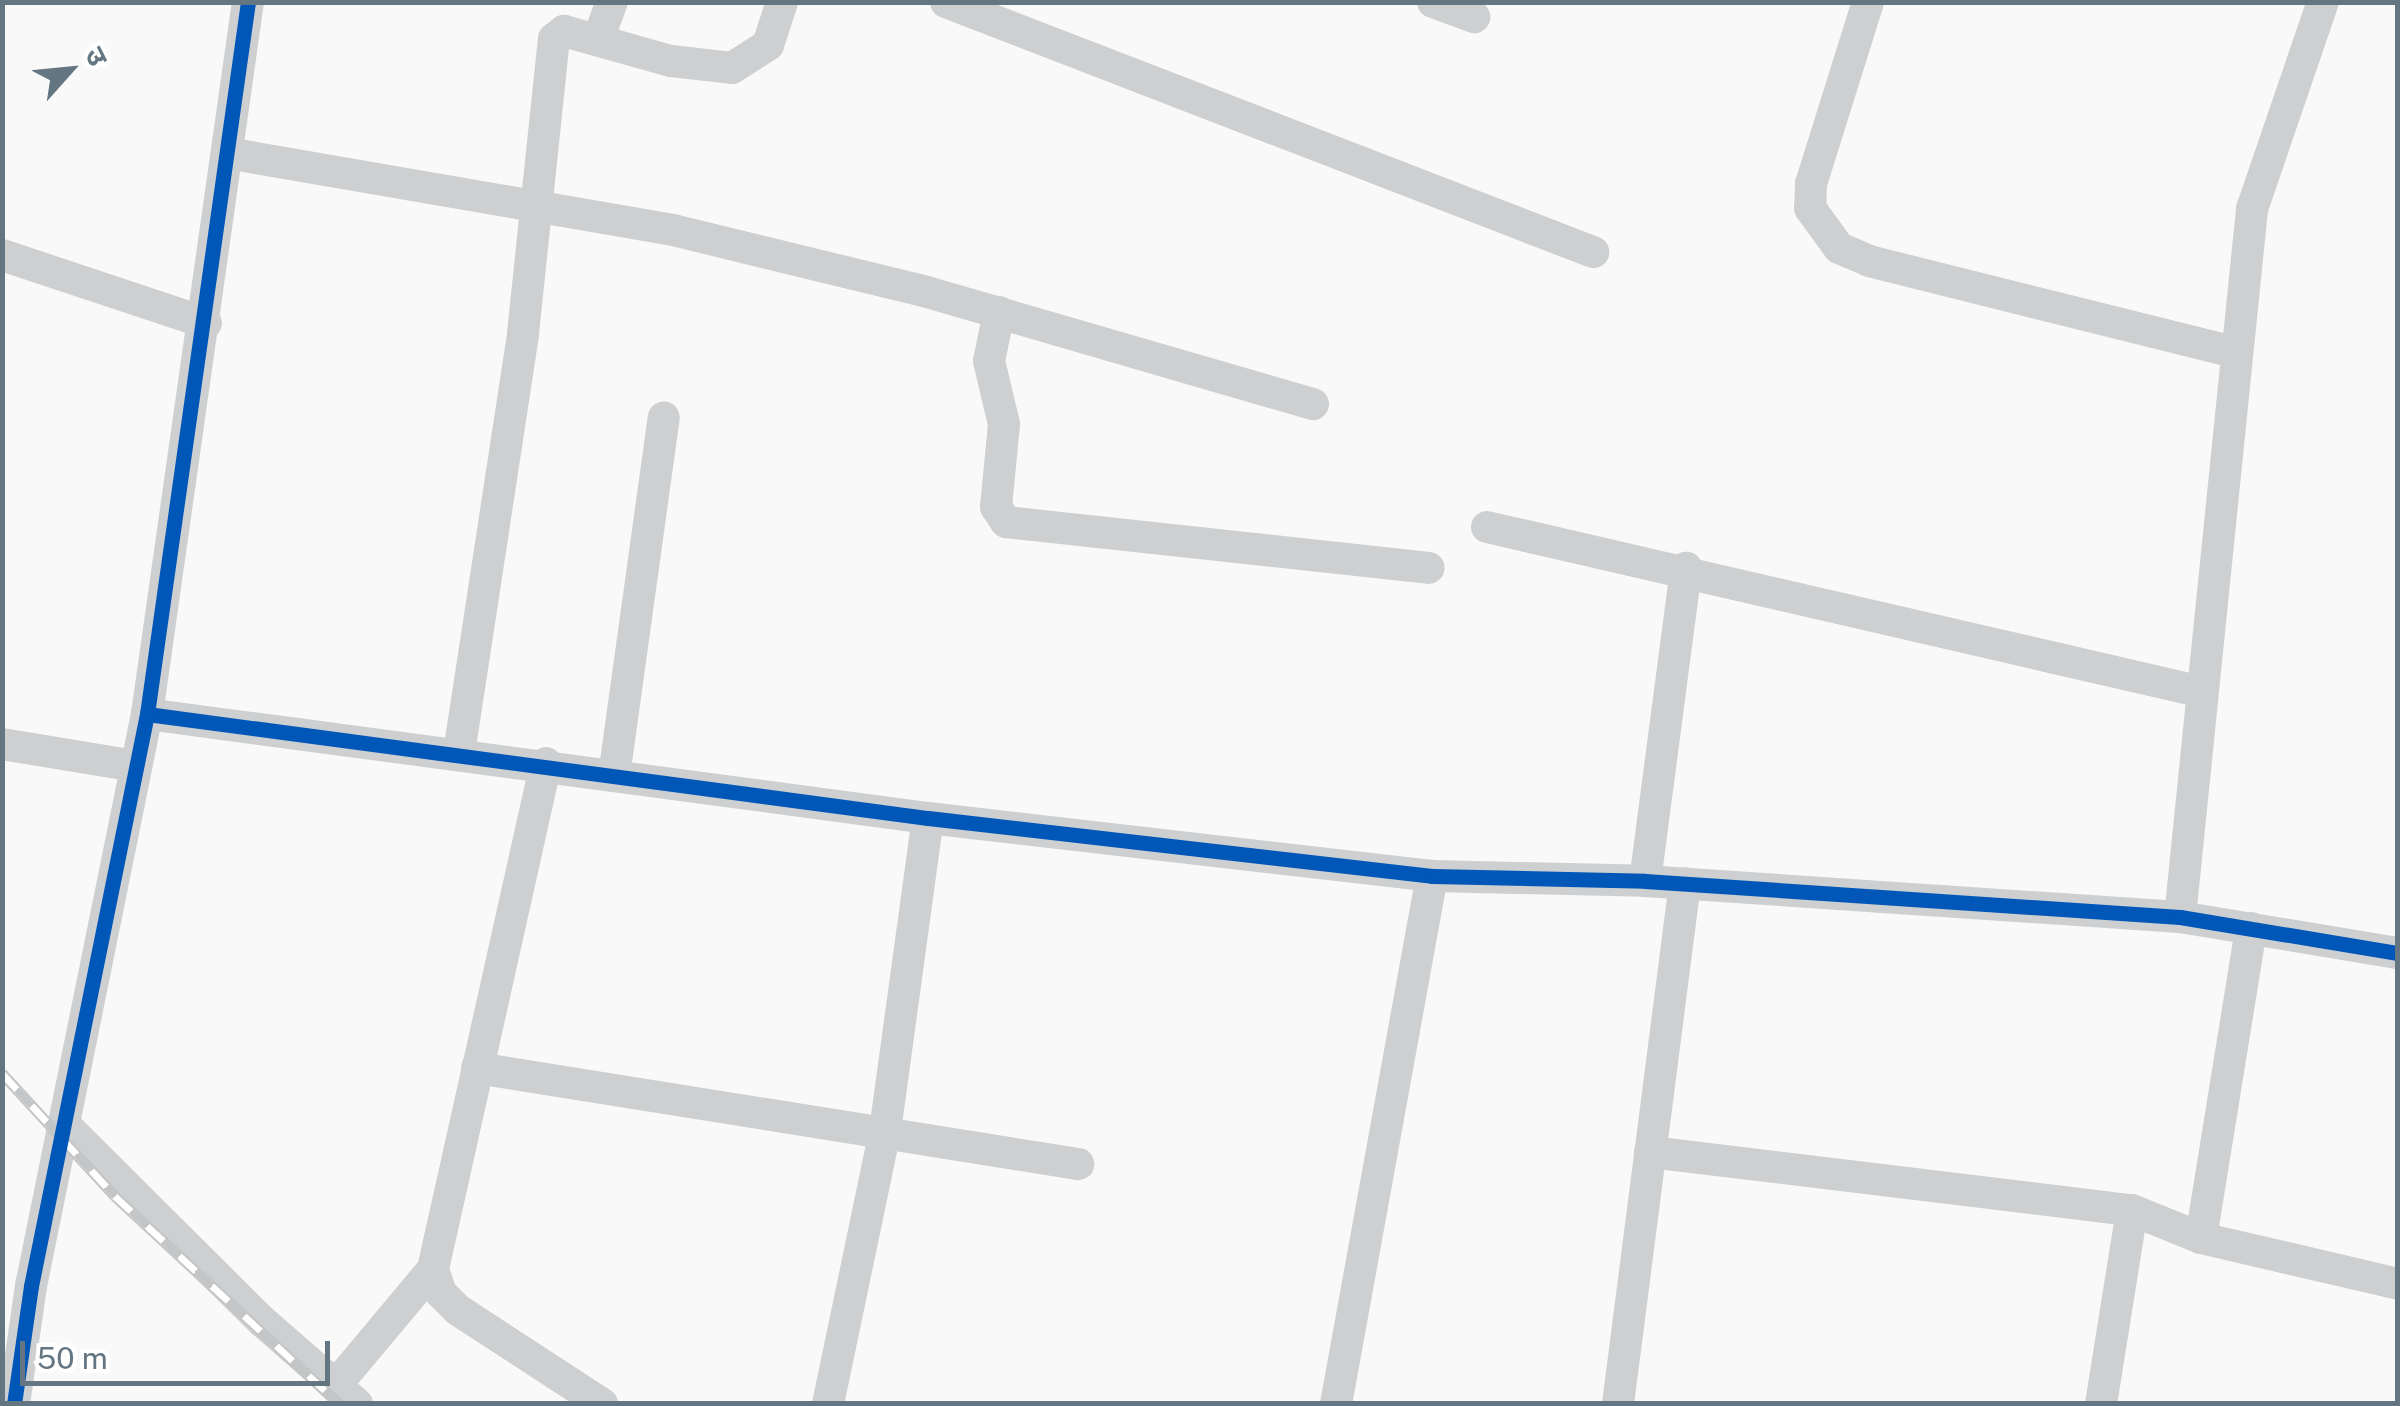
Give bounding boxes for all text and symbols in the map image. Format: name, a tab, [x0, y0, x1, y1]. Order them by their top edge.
north arrow	[20, 20, 120, 120]
text: उ	[79, 41, 116, 71]
scale bar	[25, 1321, 335, 1383]
text: 50 m	[37, 1340, 108, 1376]

